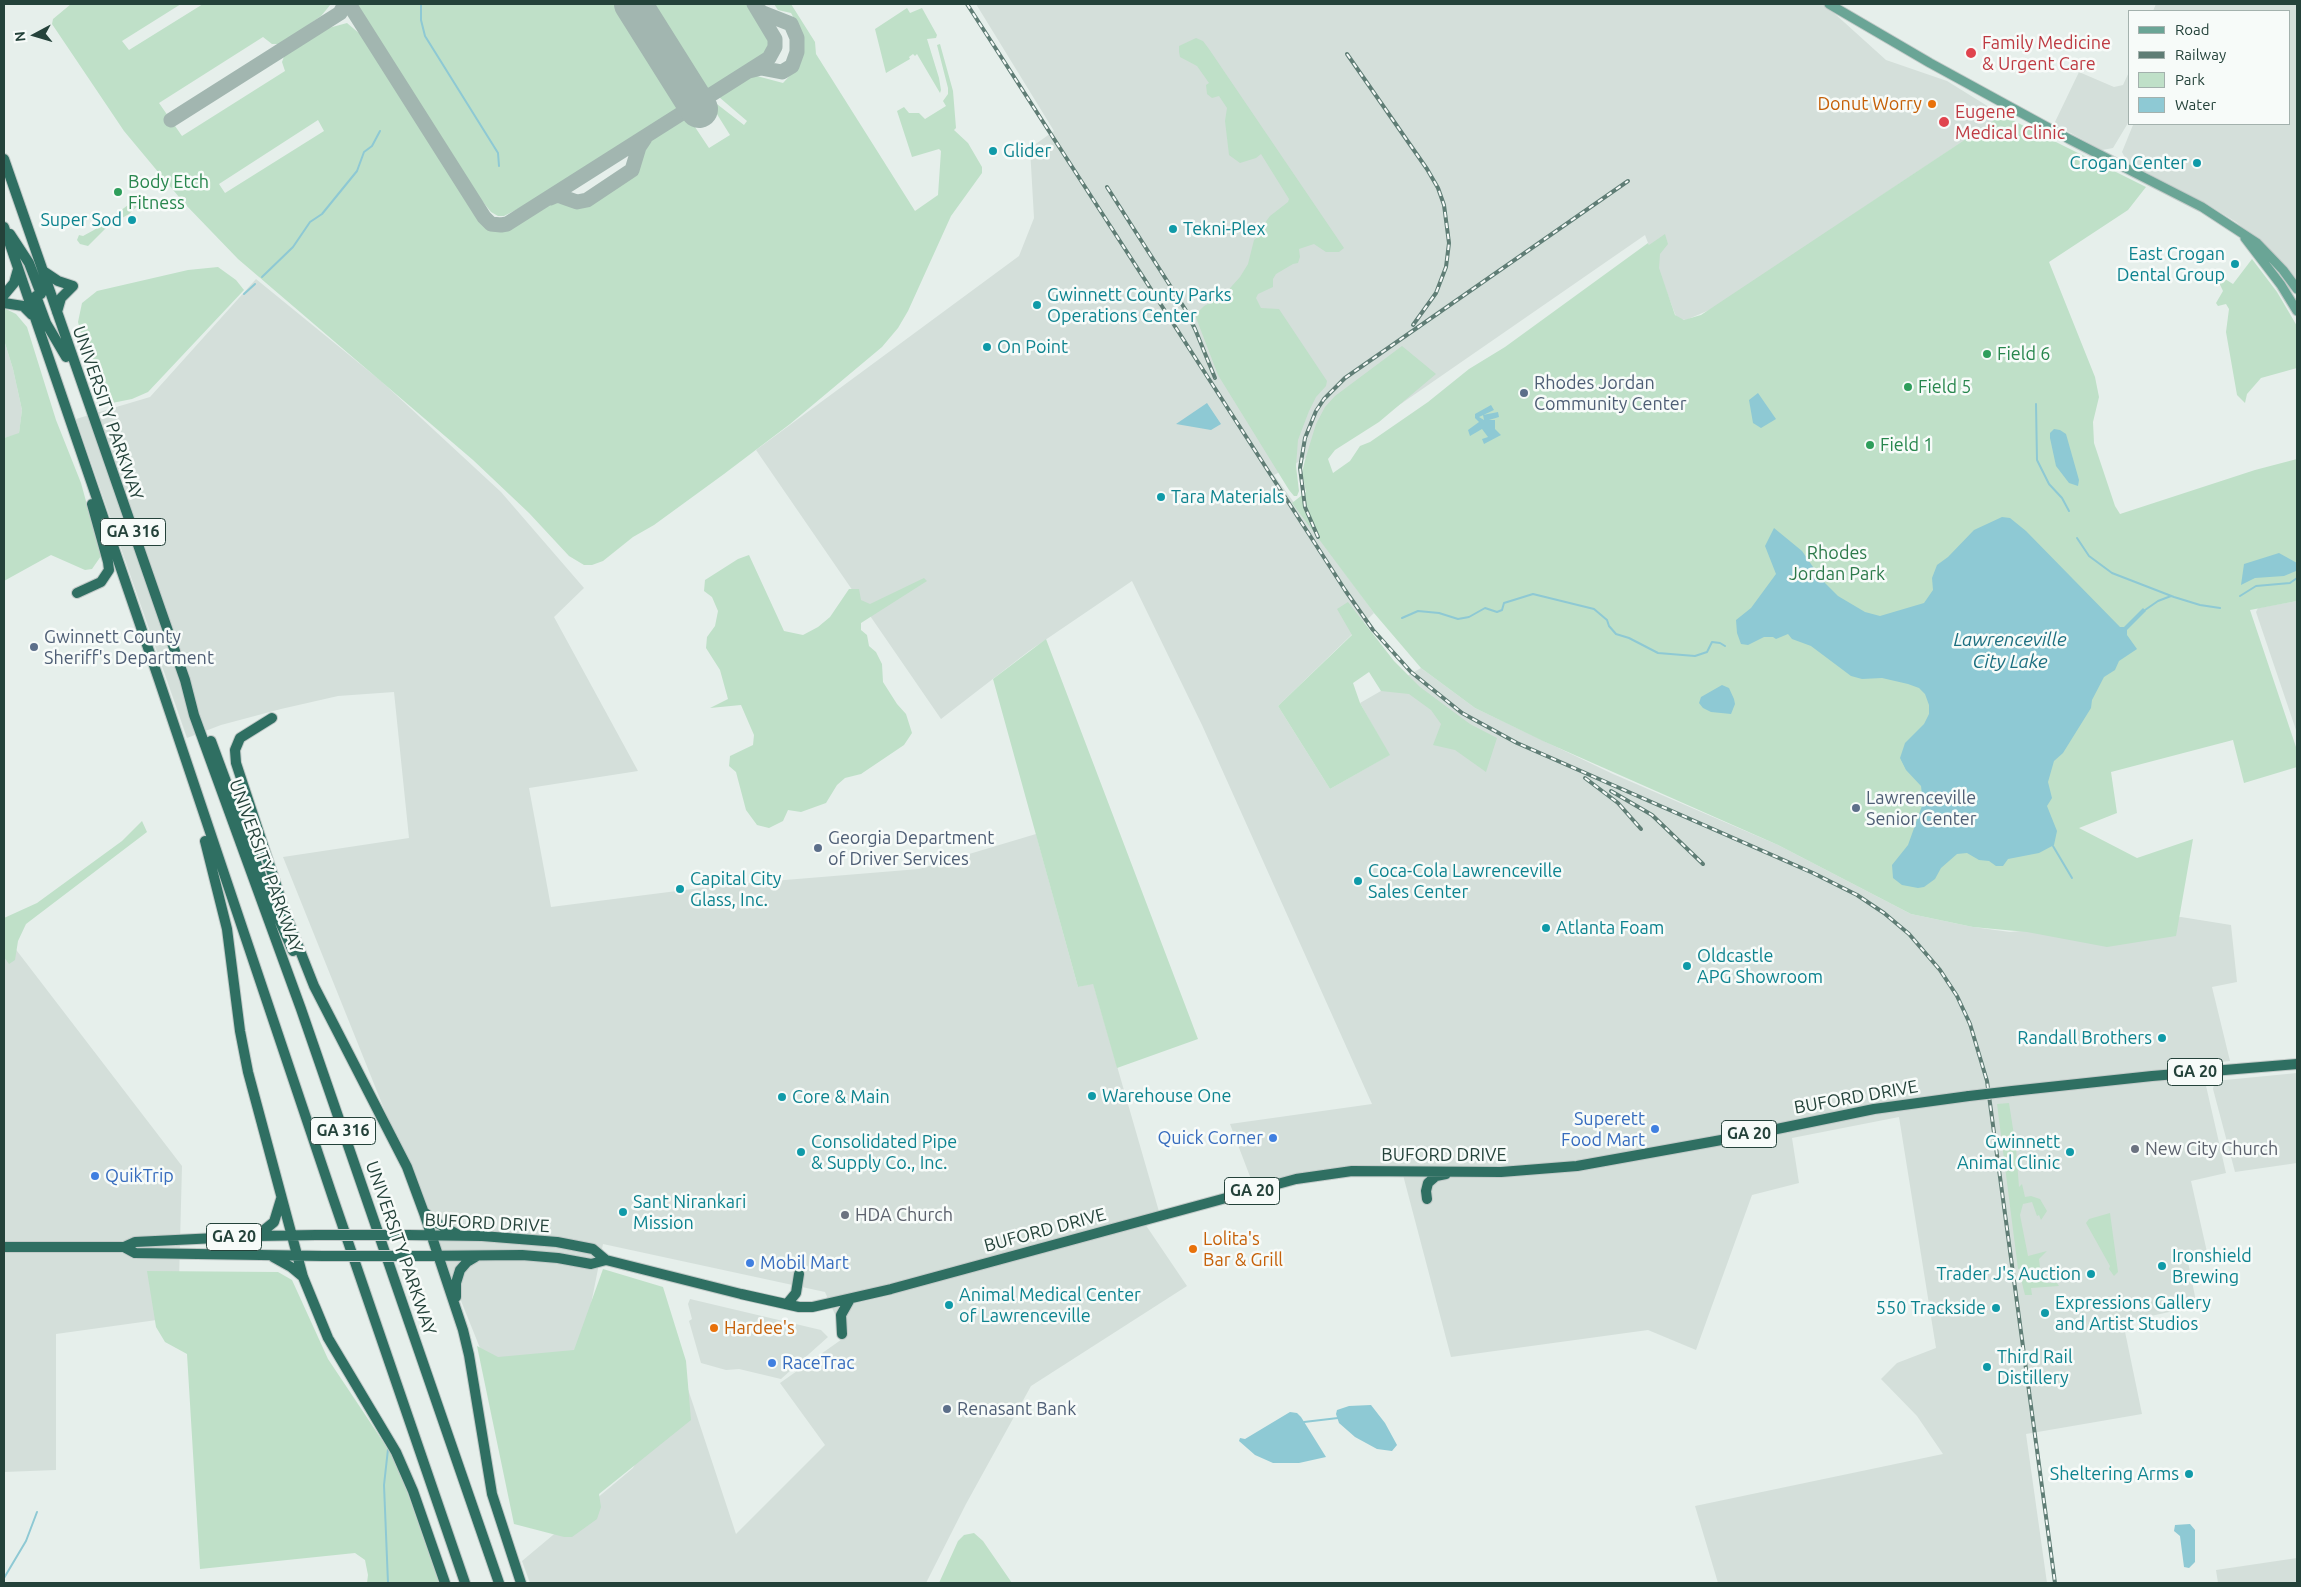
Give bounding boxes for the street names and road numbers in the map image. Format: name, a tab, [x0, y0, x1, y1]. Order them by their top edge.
street label: UNIVERSITY PARKWAY	[68, 323, 148, 503]
road number: GA 316	[100, 518, 166, 546]
street label: UNIVERSITY PARKWAY	[225, 776, 307, 956]
road number: GA 20	[2168, 1058, 2222, 1086]
street label: BUFORD DRIVE	[1792, 1075, 1920, 1119]
road number: GA 316	[310, 1118, 376, 1144]
road number: GA 20	[1722, 1120, 1776, 1148]
street label: BUFORD DRIVE	[1381, 1144, 1507, 1166]
street label: UNIVERSITY PARKWAY	[361, 1158, 441, 1338]
road number: GA 20	[1224, 1178, 1280, 1204]
street label: BUFORD DRIVE	[982, 1203, 1108, 1257]
street label: BUFORD DRIVE	[424, 1209, 550, 1237]
road number: GA 20	[206, 1224, 262, 1250]

